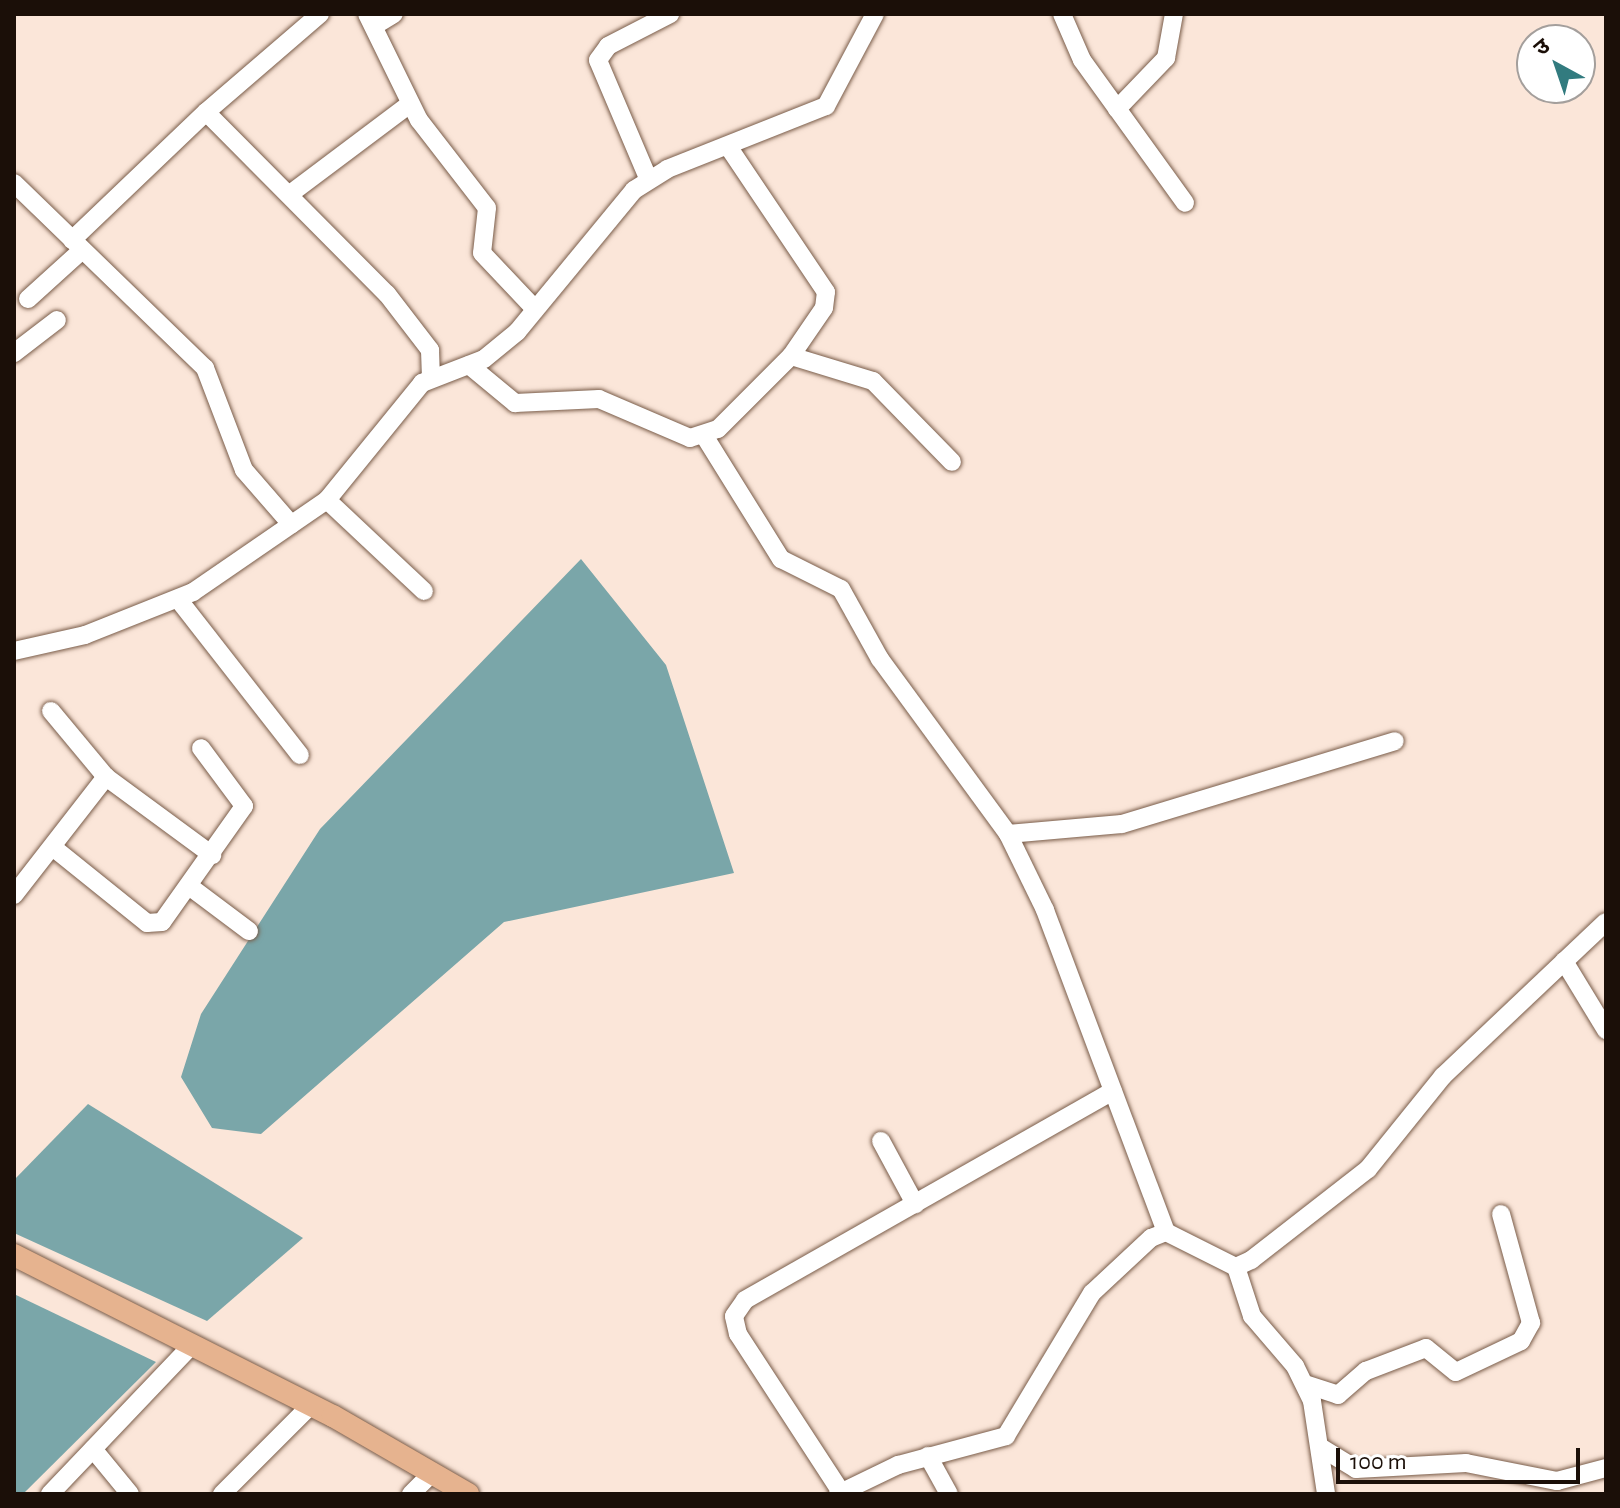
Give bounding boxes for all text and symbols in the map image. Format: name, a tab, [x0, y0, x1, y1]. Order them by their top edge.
north arrow	[1516, 24, 1596, 104]
text: उ	[1530, 35, 1554, 60]
scale bar	[1340, 1432, 1584, 1482]
text: 100 m	[1350, 1450, 1407, 1474]

